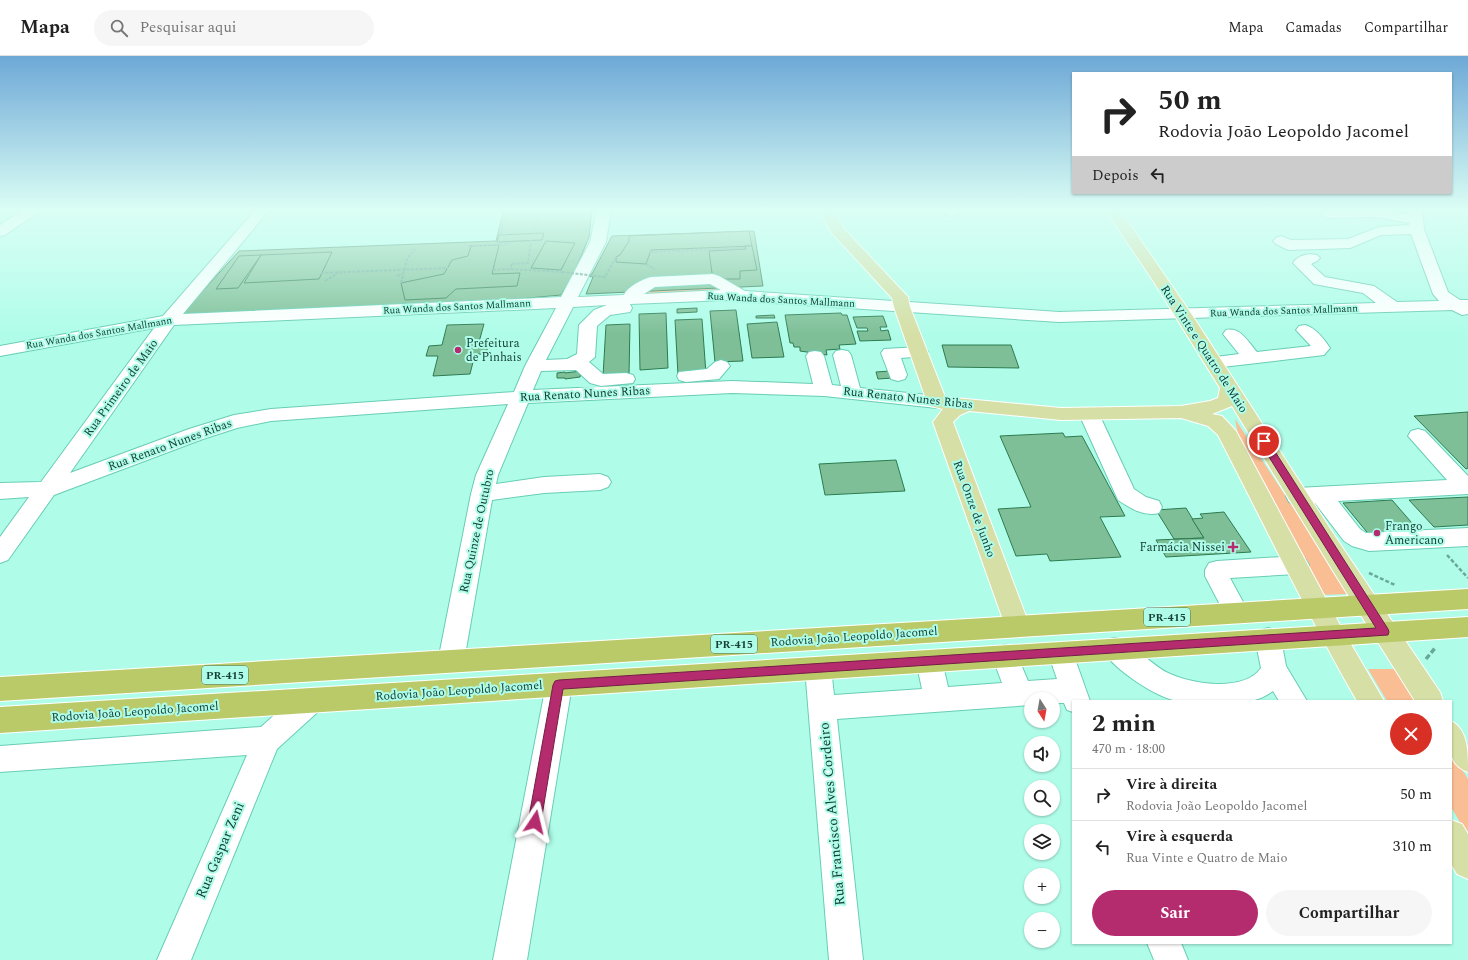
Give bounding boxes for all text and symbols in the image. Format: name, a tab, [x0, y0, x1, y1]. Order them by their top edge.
search box	[94, 10, 374, 46]
text: Mapa	[20, 13, 70, 42]
text: Pesquisar aqui	[140, 16, 237, 39]
icon: search	[108, 17, 130, 39]
text: Mapa	[1228, 17, 1263, 38]
text: Camadas	[1285, 17, 1342, 38]
text: Compartilhar	[1364, 17, 1448, 38]
text: 50 m	[1158, 79, 1222, 122]
icon: right	[1092, 88, 1144, 140]
text: Rodovia João Leopoldo Jacomel	[1158, 118, 1409, 145]
text: Depois	[1092, 164, 1139, 187]
icon: left	[1147, 164, 1169, 186]
street label: Rua Vinte e Quatro de Maio	[1155, 281, 1253, 417]
street label: Rua Wanda dos Santos Mallmann	[707, 288, 856, 312]
street label: Rua Wanda dos Santos Mallmann	[383, 295, 532, 319]
street label: Rua Wanda dos Santos Mallmann	[1210, 300, 1358, 322]
street label: Rua Wanda dos Santos Mallmann	[25, 312, 173, 354]
place label: Prefeitura de Pìnhais	[466, 334, 522, 367]
street label: Rua Primeiro de Maio	[79, 335, 163, 441]
marker: Prefeitura de Pìnhais	[453, 345, 463, 355]
street label: Rua Renato Nunes Ribas	[519, 381, 651, 407]
street label: Rua Renato Nunes Ribas	[842, 382, 974, 414]
street label: Rua Renato Nunes Ribas	[105, 414, 235, 476]
pin	[1247, 424, 1281, 458]
icon: arrive	[1253, 430, 1275, 452]
street label: Rua Onze de Junho	[948, 458, 1000, 560]
street label: Rua Quinze de Outubro	[455, 467, 499, 595]
place label: Frango Americano	[1385, 517, 1444, 550]
marker: Frango Americano	[1372, 528, 1382, 538]
place label: Farmácia Nissei	[1140, 538, 1225, 557]
marker: Farmácia Nissei	[1228, 542, 1238, 552]
road number: PR-415	[1144, 608, 1190, 626]
street label: Rodovia João Leopoldo Jacomel	[770, 622, 938, 652]
road number: PR-415	[711, 635, 757, 653]
road number: PR-415	[202, 666, 248, 684]
street label: Rodovia João Leopoldo Jacomel	[375, 676, 543, 706]
north arrow	[1024, 692, 1060, 728]
map controls	[1024, 692, 1060, 948]
street label: Rodovia João Leopoldo Jacomel	[51, 697, 219, 727]
text: 2 min	[1092, 706, 1156, 742]
button: close	[1390, 713, 1432, 755]
street label: Rua Francisco Alves Cordeiro	[814, 721, 850, 907]
button: sound	[1024, 736, 1060, 772]
text: 470 m · 18:00	[1092, 739, 1165, 759]
text: Vire à direita	[1126, 773, 1217, 796]
button: search	[1024, 780, 1060, 816]
text: 50 m	[1400, 783, 1432, 806]
icon: right	[1092, 784, 1114, 806]
text: Rodovia João Leopoldo Jacomel	[1126, 796, 1307, 816]
street label: Rua Gaspar Zeni	[190, 798, 250, 902]
position arrow	[514, 801, 556, 843]
button: layers	[1024, 824, 1060, 860]
text: Vire à esquerda	[1126, 825, 1233, 848]
text: 310 m	[1393, 835, 1432, 858]
icon: left	[1092, 836, 1114, 858]
text: Rua Vinte e Quatro de Maio	[1126, 848, 1287, 868]
button: +	[1024, 868, 1060, 904]
button: Sair	[1092, 890, 1258, 936]
button: Compartilhar	[1266, 890, 1432, 936]
button: −	[1024, 912, 1060, 948]

